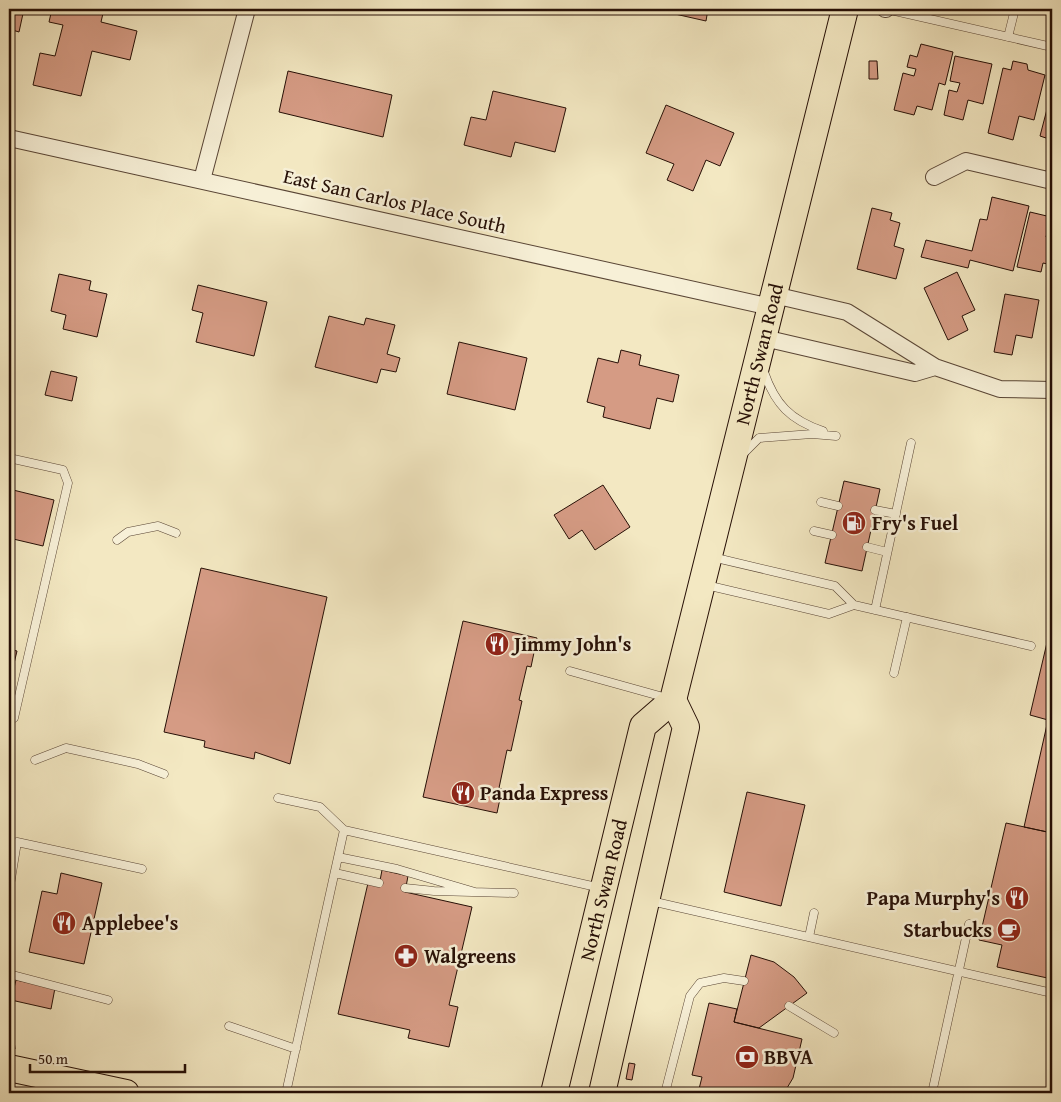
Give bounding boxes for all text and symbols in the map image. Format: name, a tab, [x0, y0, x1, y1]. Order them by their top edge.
street label: East San Carlos Place South	[281, 161, 510, 240]
street label: North Swan Road	[727, 280, 790, 428]
place label: Fry's Fuel	[872, 508, 958, 537]
fuel station icon: Fry's Fuel	[841, 510, 867, 536]
place label: Jimmy John's	[511, 629, 631, 658]
restaurant icon: Jimmy John's	[484, 631, 510, 657]
place label: Panda Express	[480, 778, 608, 807]
restaurant icon: Panda Express	[450, 780, 476, 806]
street label: North Swan Road	[572, 816, 634, 964]
place label: Papa Murphy's	[867, 883, 1000, 912]
restaurant icon: Papa Murphy's	[1004, 885, 1030, 911]
place label: Applebee's	[82, 908, 178, 937]
restaurant icon: Applebee's	[51, 910, 77, 936]
place label: Starbucks	[903, 915, 992, 944]
cafe icon: Starbucks	[996, 917, 1022, 943]
place label: Walgreens	[424, 941, 516, 970]
pharmacy icon: Walgreens	[393, 943, 419, 969]
scale bar	[30, 1042, 185, 1074]
place label: BBVA	[764, 1042, 813, 1071]
bank icon: BBVA	[734, 1044, 760, 1070]
text: 50 m	[38, 1048, 69, 1069]

